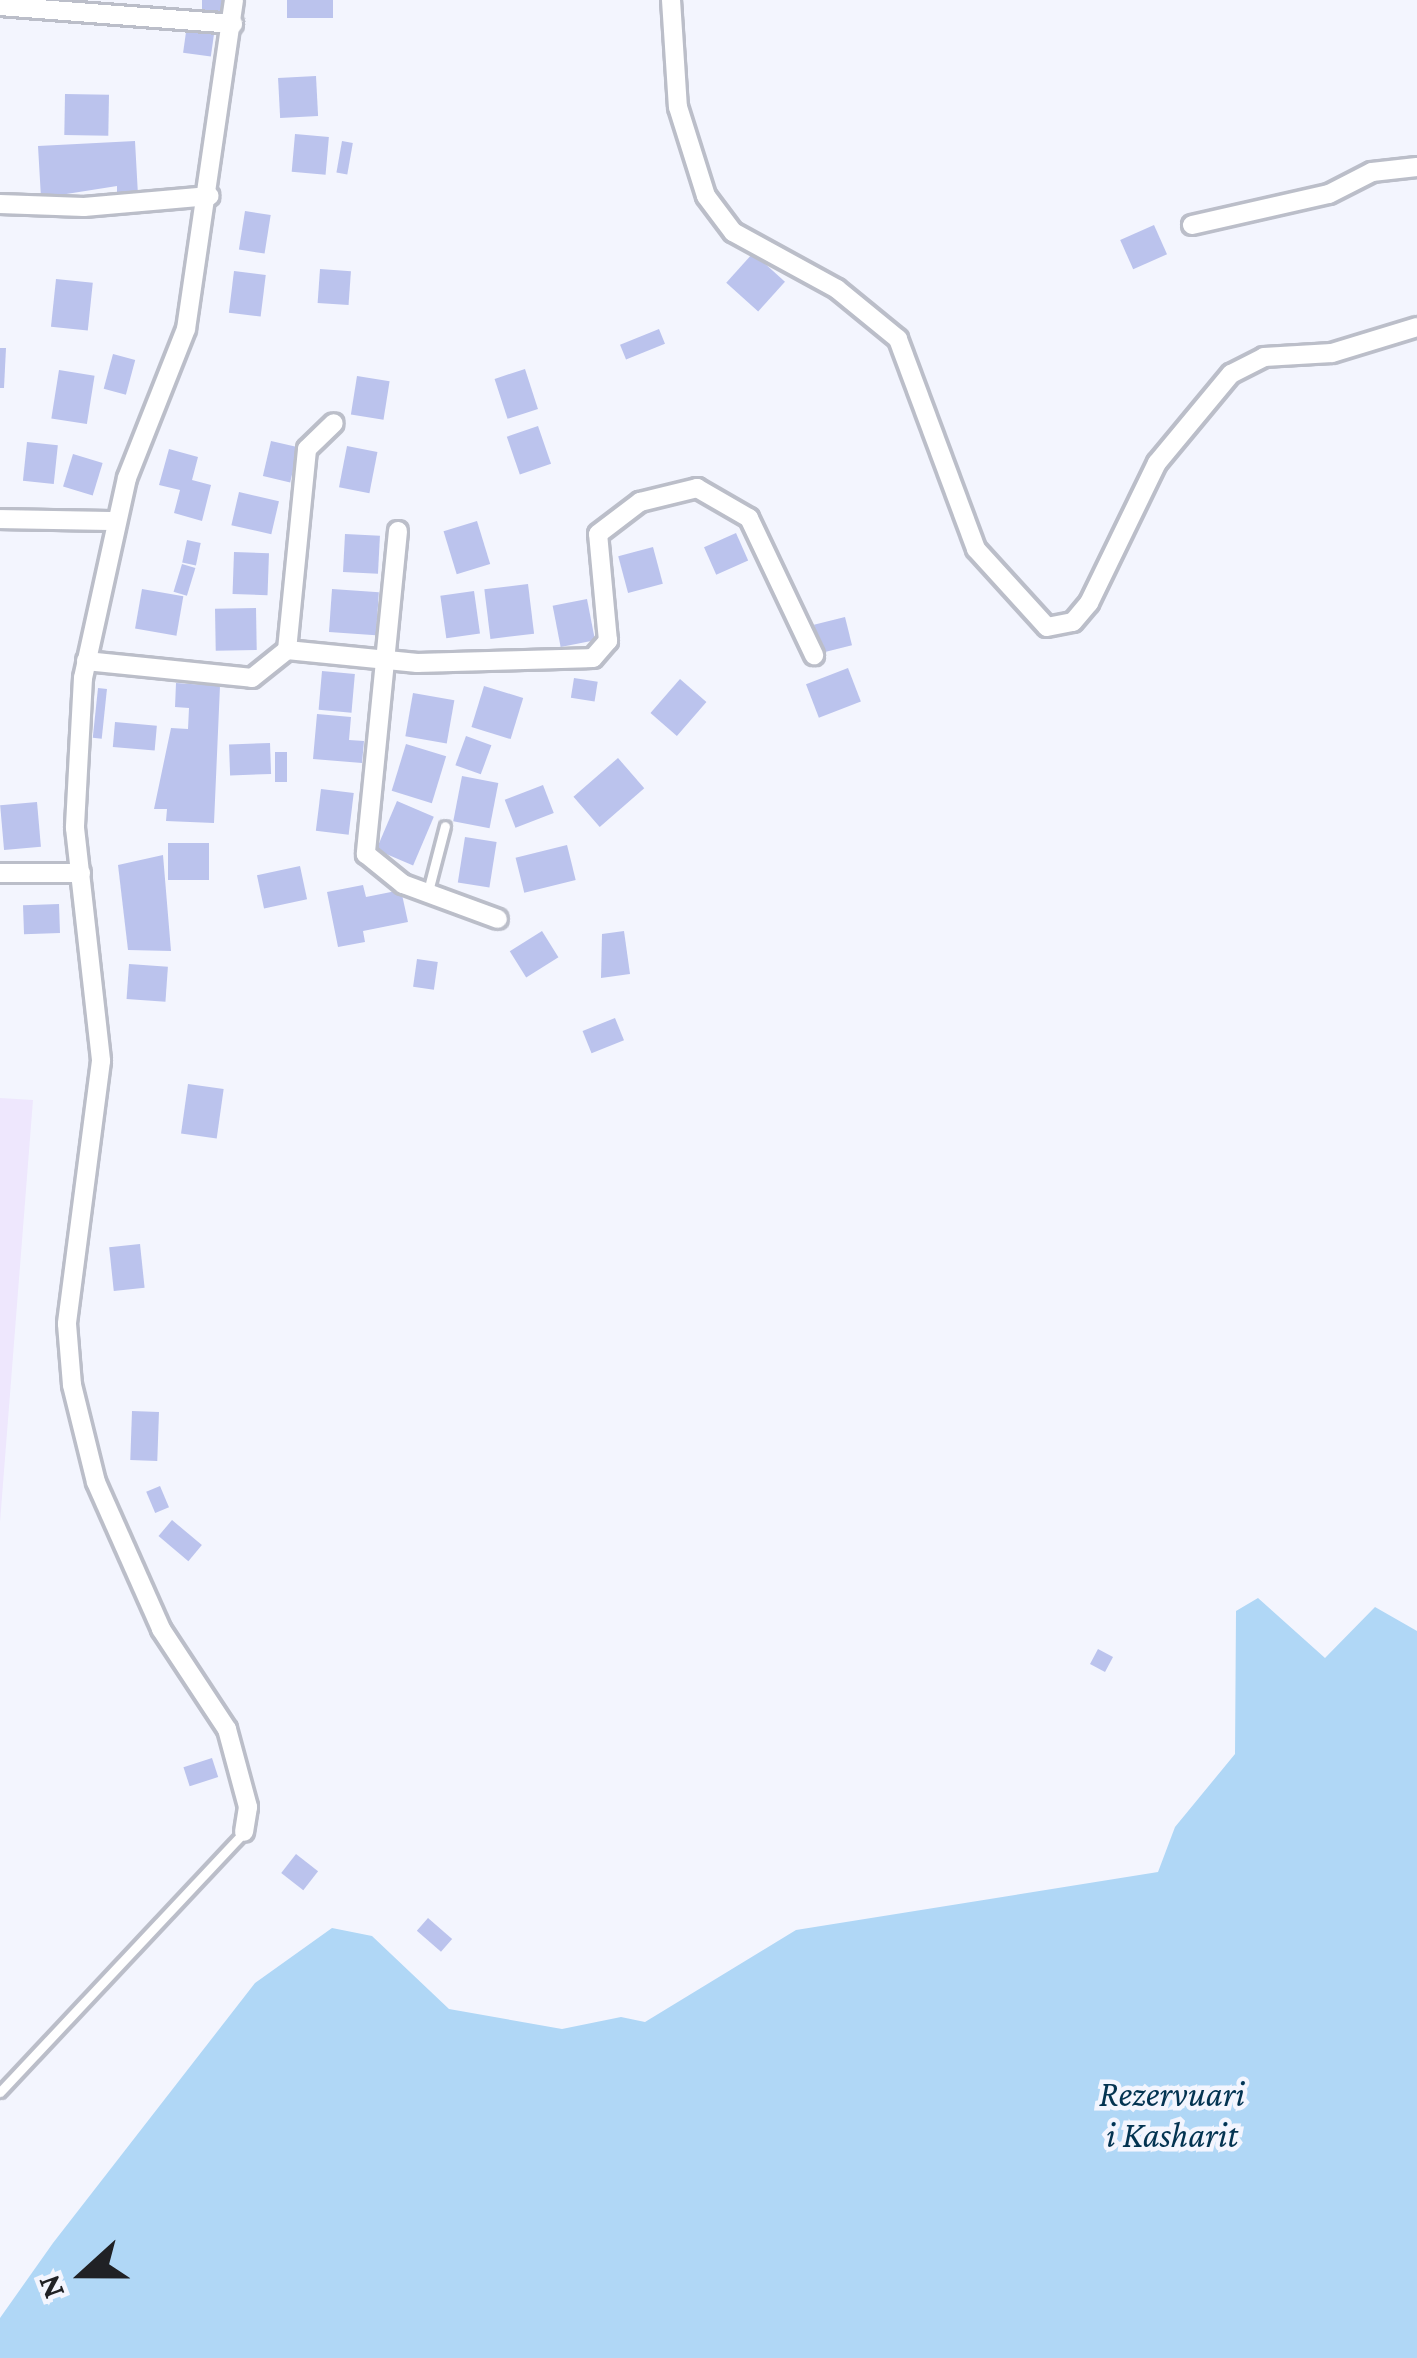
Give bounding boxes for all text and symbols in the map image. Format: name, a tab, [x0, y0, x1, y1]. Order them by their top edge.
water label: Rezervuari i Kasharit	[1099, 2072, 1245, 2157]
north arrow	[24, 2214, 144, 2334]
text: N	[29, 2270, 71, 2304]

